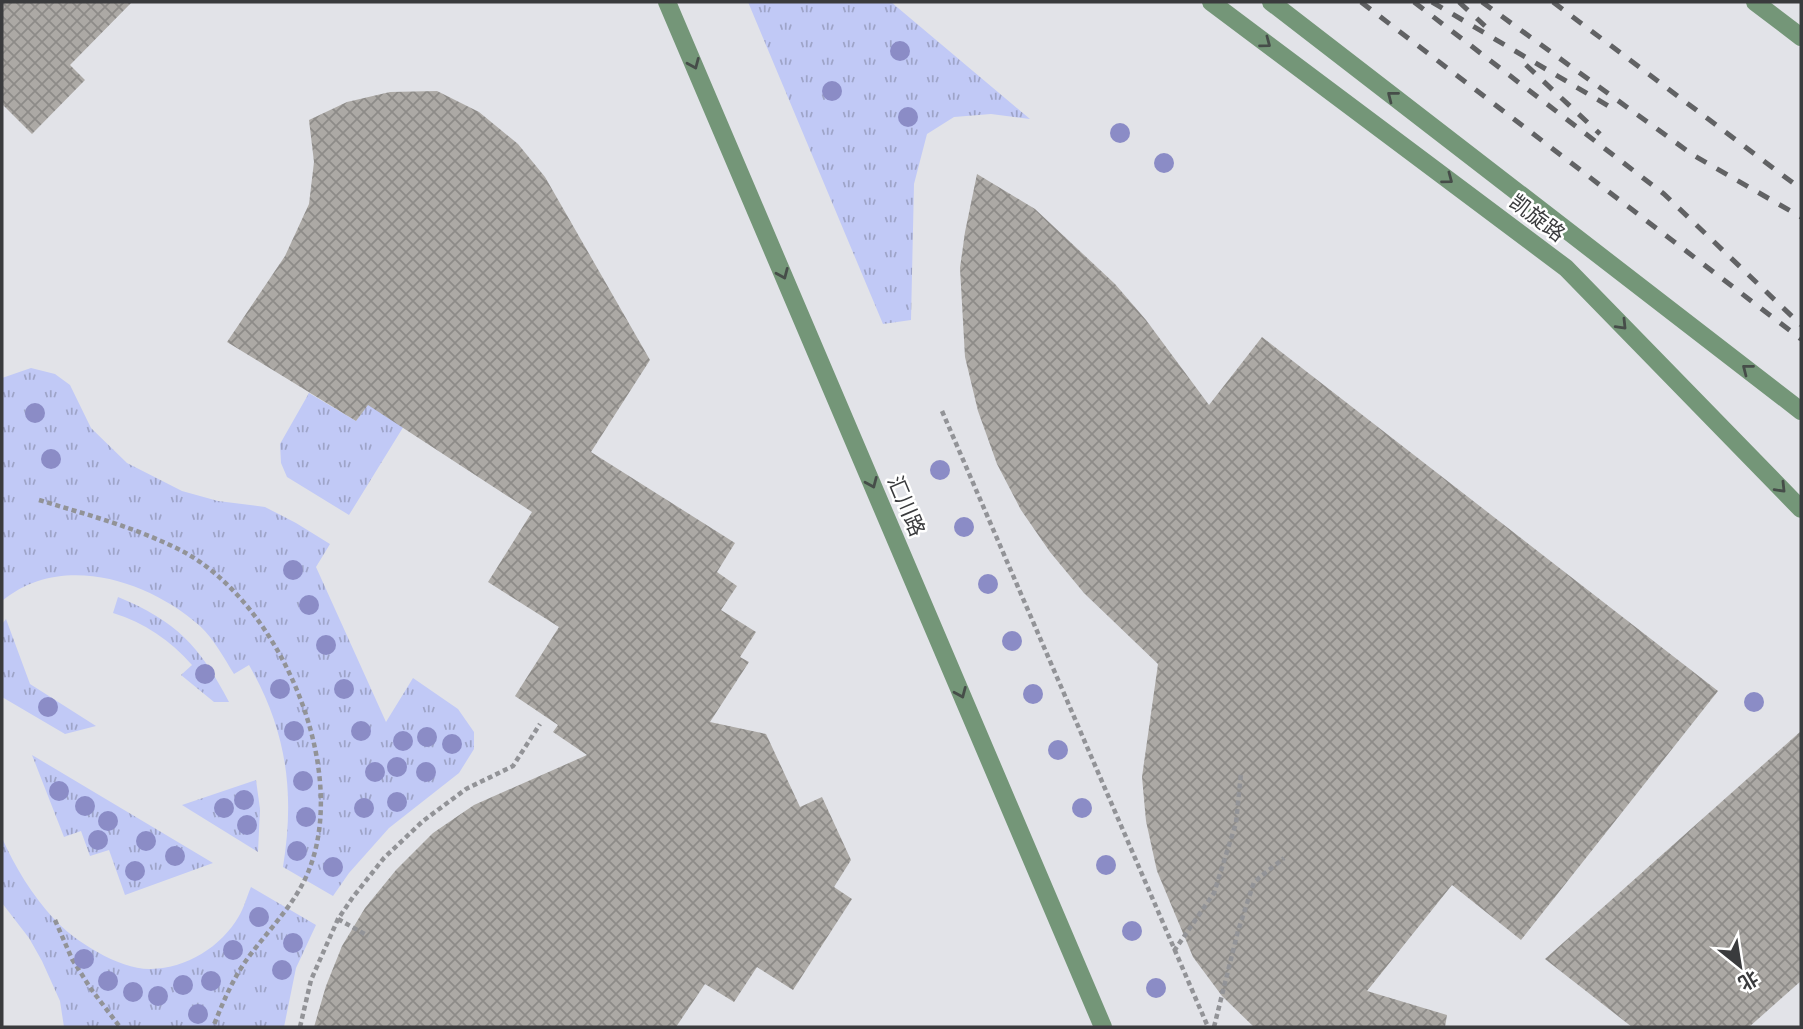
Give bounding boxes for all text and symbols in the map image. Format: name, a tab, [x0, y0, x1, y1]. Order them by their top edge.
one-way arrow	[1258, 34, 1271, 47]
one-way arrow	[686, 57, 700, 70]
one-way arrow	[1388, 91, 1400, 104]
one-way arrow	[1440, 171, 1453, 183]
street label: 凯旋路	[1504, 189, 1570, 247]
one-way arrow	[775, 266, 789, 279]
one-way arrow	[1613, 317, 1626, 330]
one-way arrow	[1742, 365, 1755, 378]
street label: 汇川路	[882, 472, 930, 540]
one-way arrow	[864, 476, 878, 488]
one-way arrow	[1772, 480, 1785, 493]
one-way arrow	[953, 685, 967, 698]
north arrow	[1705, 931, 1775, 1001]
text: 北	[1734, 965, 1762, 995]

